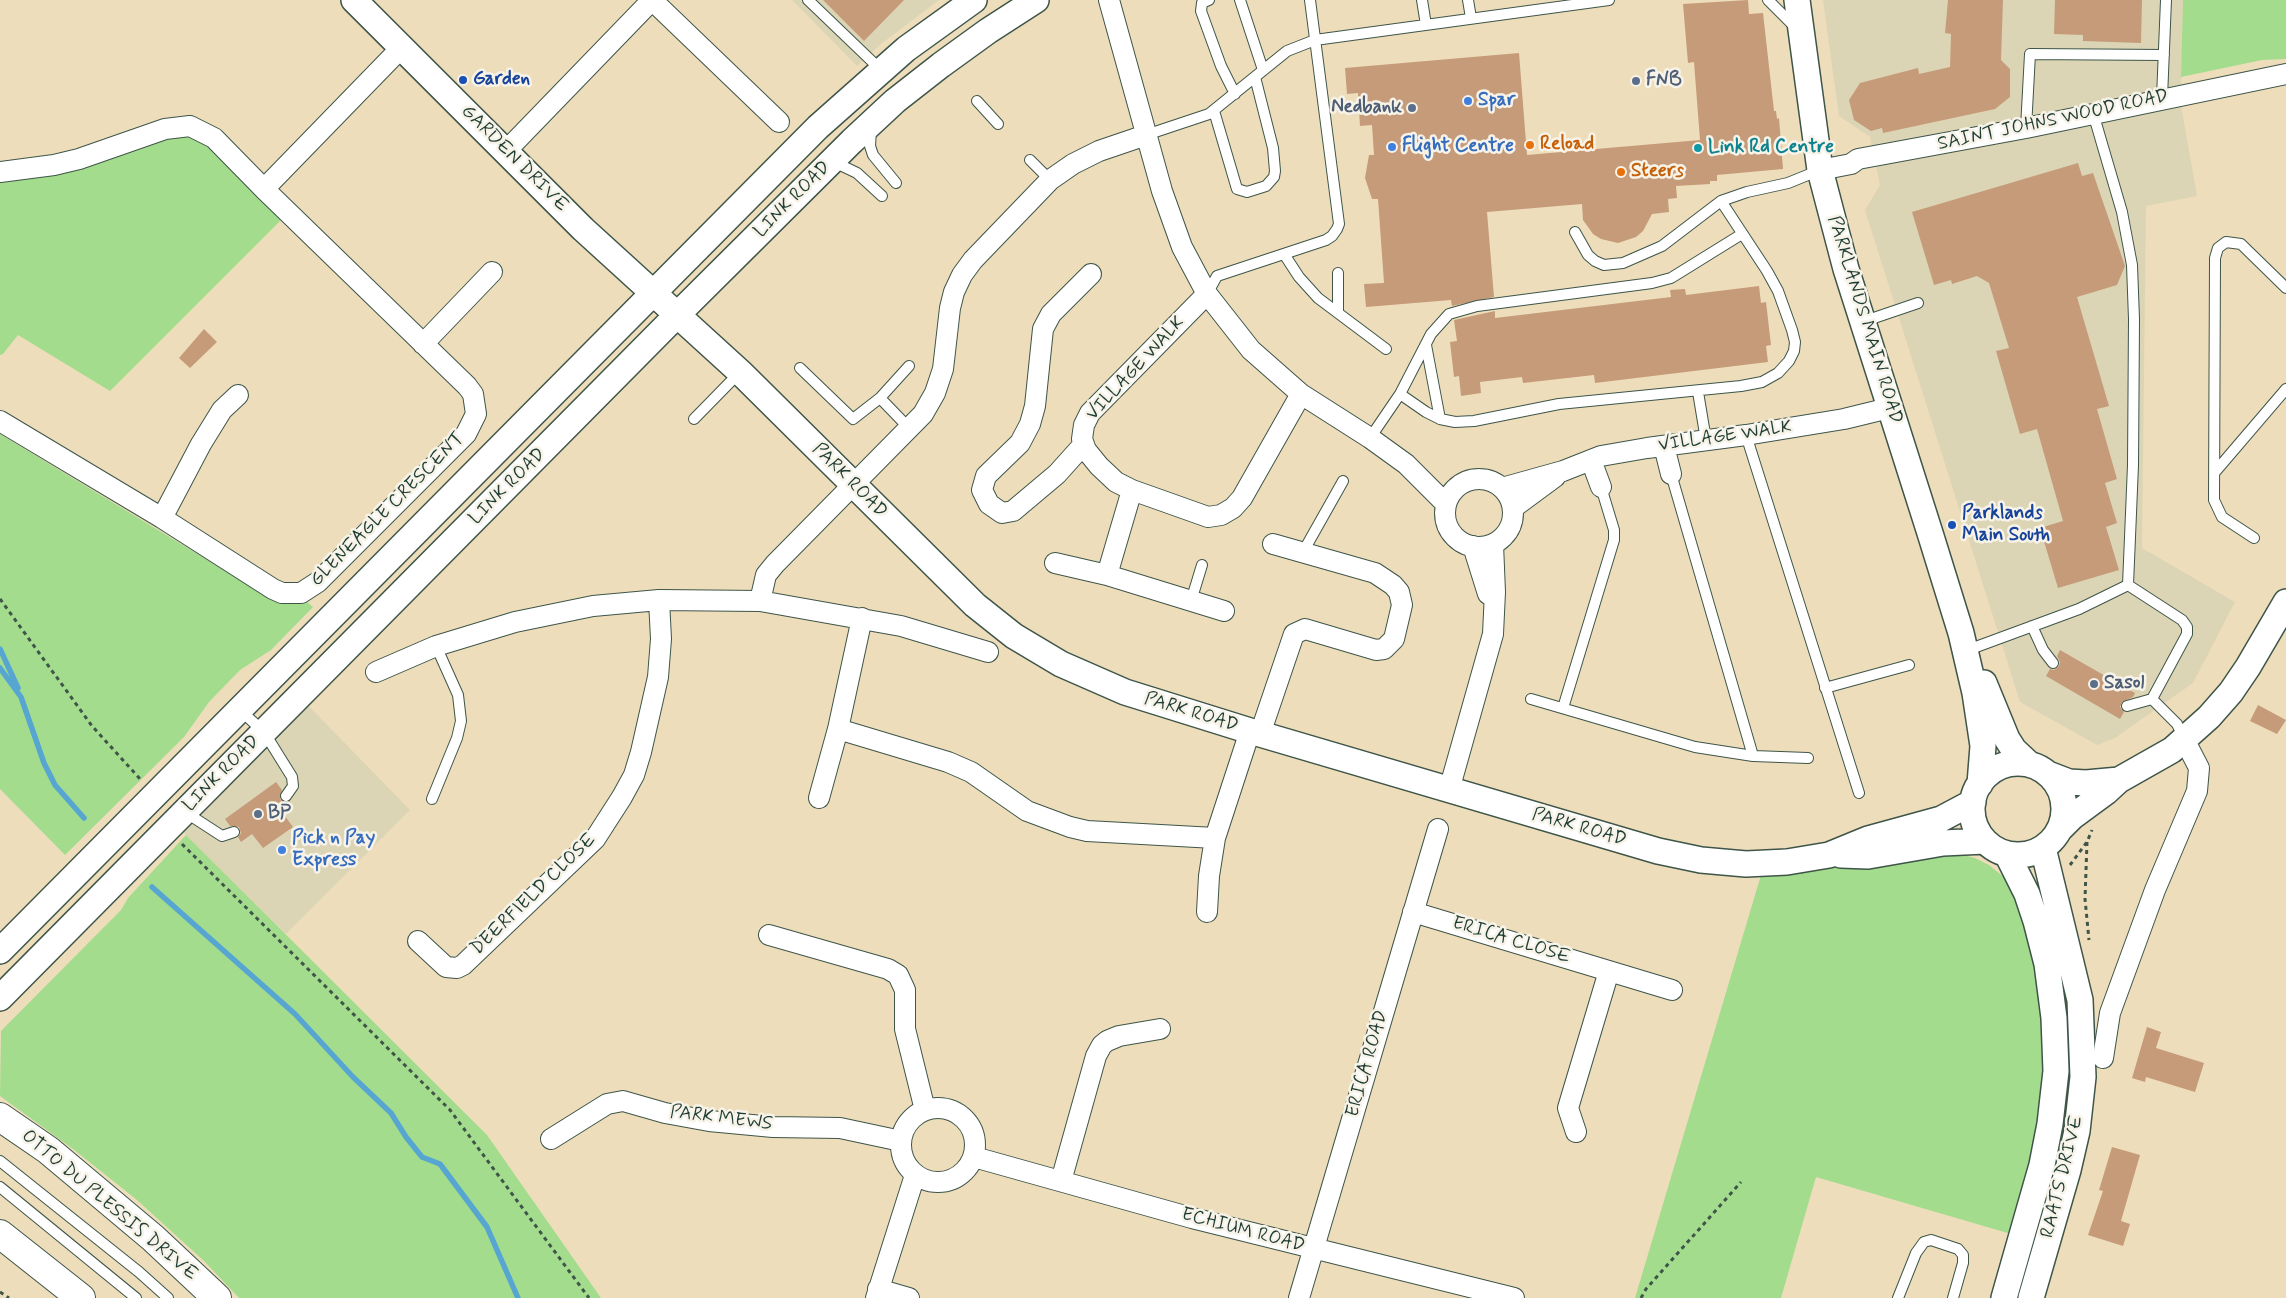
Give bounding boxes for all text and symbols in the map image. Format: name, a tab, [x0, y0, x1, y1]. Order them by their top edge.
place label: Garden	[473, 69, 530, 91]
place label: FNB	[1646, 70, 1682, 92]
marker: Garden	[457, 74, 469, 86]
marker: FNB	[1630, 75, 1642, 87]
street label: SAINT JOHNS WOOD ROAD	[1935, 85, 2171, 157]
place label: Spar	[1478, 90, 1515, 112]
marker: Spar	[1462, 95, 1474, 107]
place label: Nedbank	[1331, 97, 1402, 119]
street label: GARDEN DRIVE	[456, 101, 572, 217]
marker: Nedbank	[1406, 102, 1418, 114]
place label: Reload	[1540, 134, 1594, 156]
place label: Flight Centre	[1402, 136, 1514, 158]
place label: Link Rd Centre	[1708, 137, 1834, 159]
marker: Reload	[1524, 139, 1536, 151]
marker: Flight Centre	[1386, 141, 1398, 153]
marker: Link Rd Centre	[1692, 142, 1704, 154]
street label: LINK ROAD	[750, 157, 836, 243]
place label: Steers	[1631, 161, 1684, 183]
marker: Steers	[1615, 166, 1627, 178]
street label: PARKLANDS MAIN ROAD	[1821, 213, 1907, 427]
street label: VILLAGE WALK	[1082, 312, 1190, 426]
street label: VILLAGE WALK	[1657, 416, 1793, 458]
street label: GLENEAGLE CRESCENT	[306, 428, 470, 592]
street label: PARK ROAD	[807, 439, 891, 523]
street label: LINK ROAD	[465, 444, 551, 530]
place label: Parklands Main South	[1962, 503, 2050, 547]
marker: Parklands Main South	[1946, 519, 1958, 531]
place label: Sasol	[2104, 673, 2144, 695]
marker: Sasol	[2088, 678, 2100, 690]
street label: PARK ROAD	[1141, 688, 1241, 738]
street label: LINK ROAD	[179, 731, 265, 817]
place label: BP	[268, 803, 291, 825]
street label: PARK ROAD	[1529, 804, 1629, 852]
marker: BP	[252, 808, 264, 820]
place label: Pick n Pay Express	[292, 828, 375, 872]
street label: DEERFIELD CLOSE	[467, 829, 601, 961]
marker: Pick n Pay Express	[276, 844, 288, 856]
street label: ERICA CLOSE	[1449, 912, 1573, 970]
street label: ERICA ROAD	[1342, 1008, 1394, 1120]
street label: PARK MEWS	[669, 1101, 773, 1137]
street label: RAATS DRIVE	[2037, 1114, 2089, 1240]
street label: OTTO DU PLESSIS DRIVE	[16, 1126, 202, 1286]
street label: ECHIUM ROAD	[1179, 1204, 1307, 1258]

